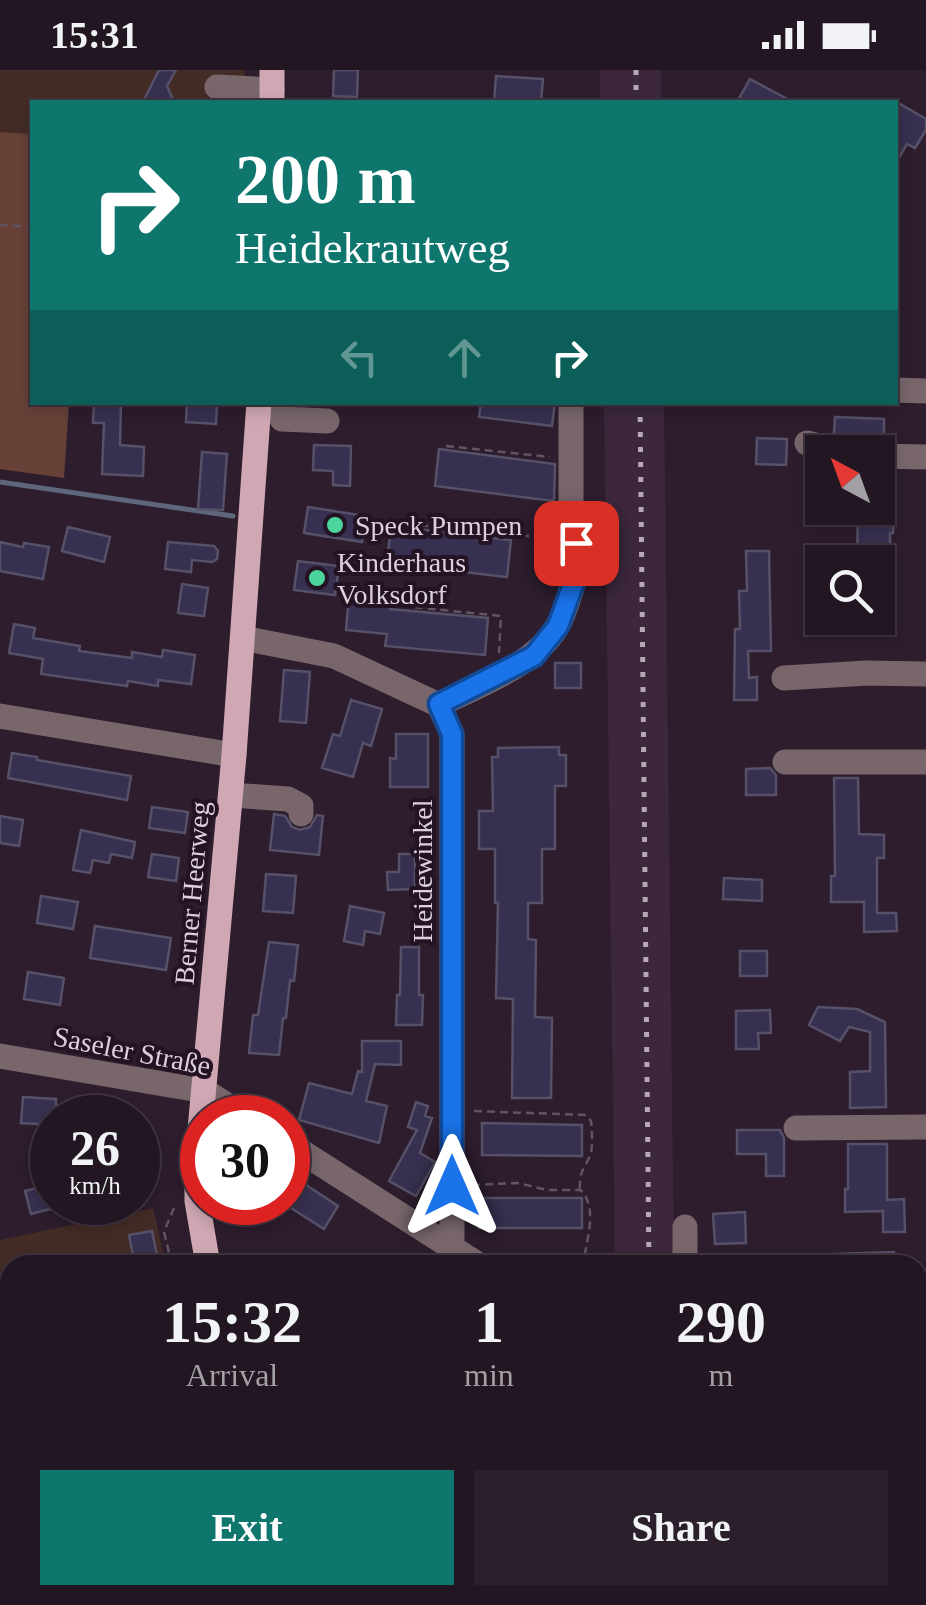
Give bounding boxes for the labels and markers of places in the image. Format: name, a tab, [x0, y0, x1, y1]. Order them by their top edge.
pin	[534, 501, 619, 586]
place label: Speck Pumpen	[355, 510, 522, 541]
marker: Speck Pumpen	[324, 514, 346, 536]
place label: Kinderhaus Volksdorf	[337, 547, 466, 610]
marker: Kinderhaus Volksdorf	[306, 567, 328, 589]

